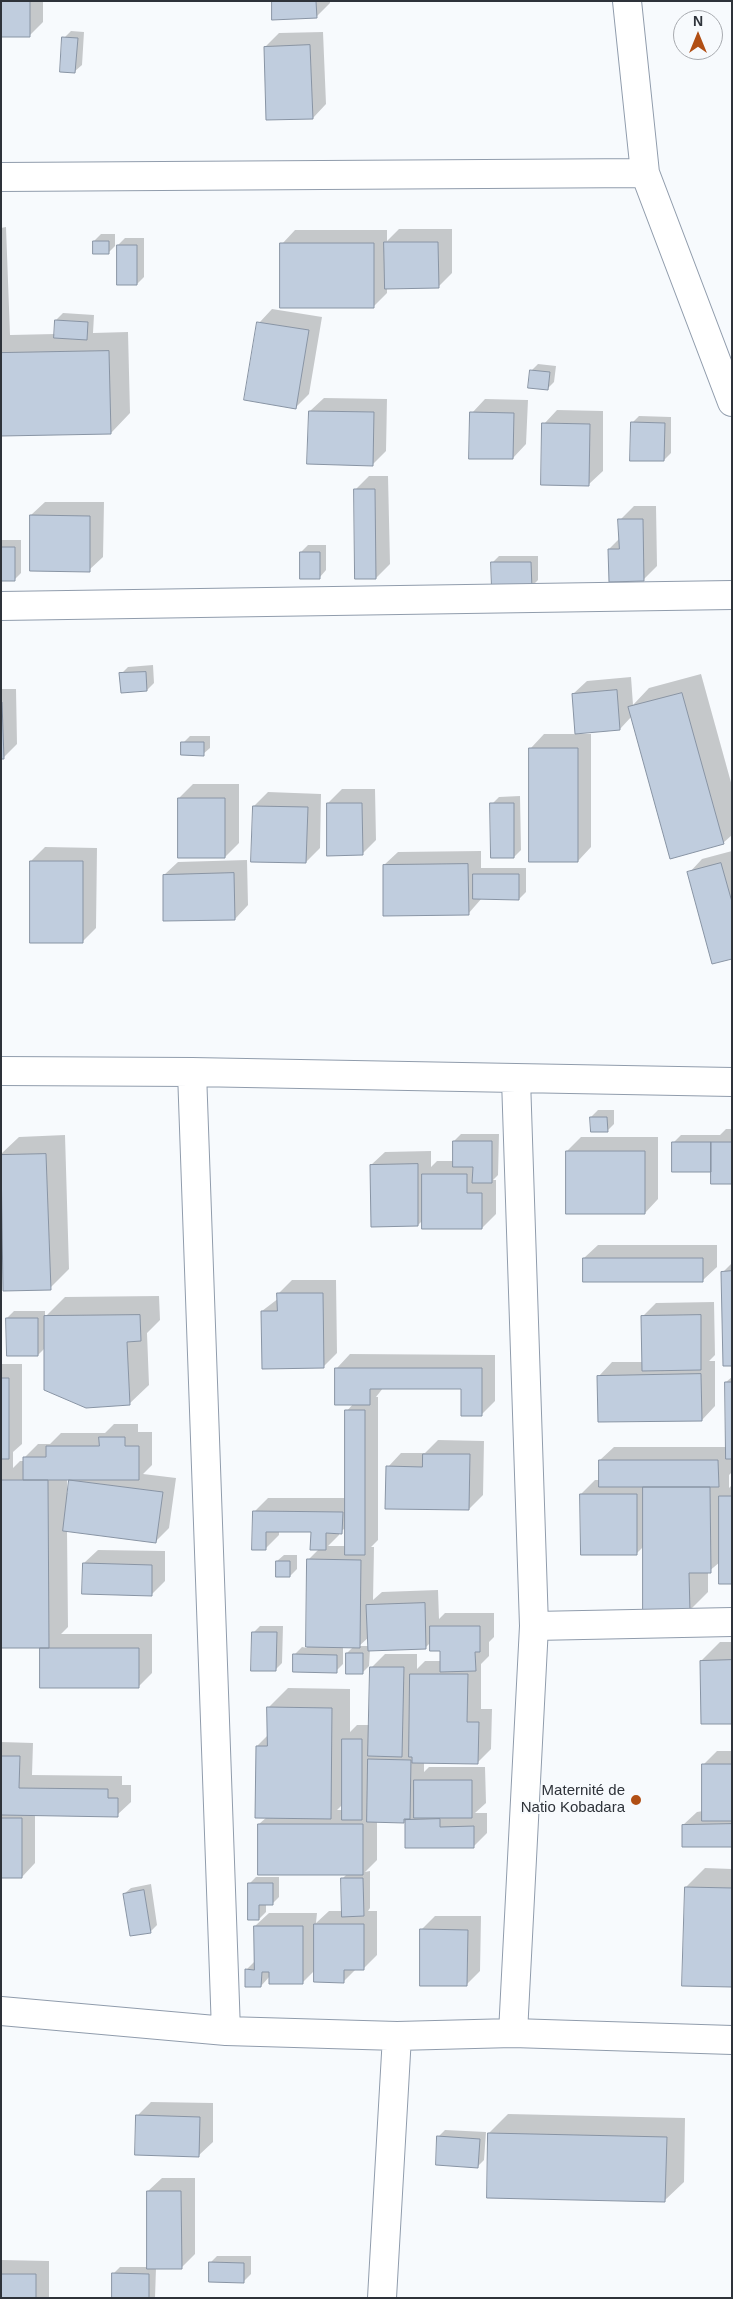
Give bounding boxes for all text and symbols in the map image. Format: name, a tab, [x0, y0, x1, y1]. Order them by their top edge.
north arrow	[673, 10, 723, 60]
text: N	[693, 13, 703, 29]
place label: Maternité de Natio Kobadara	[521, 1782, 625, 1817]
marker: Maternité de Natio Kobadara	[629, 1793, 643, 1807]

